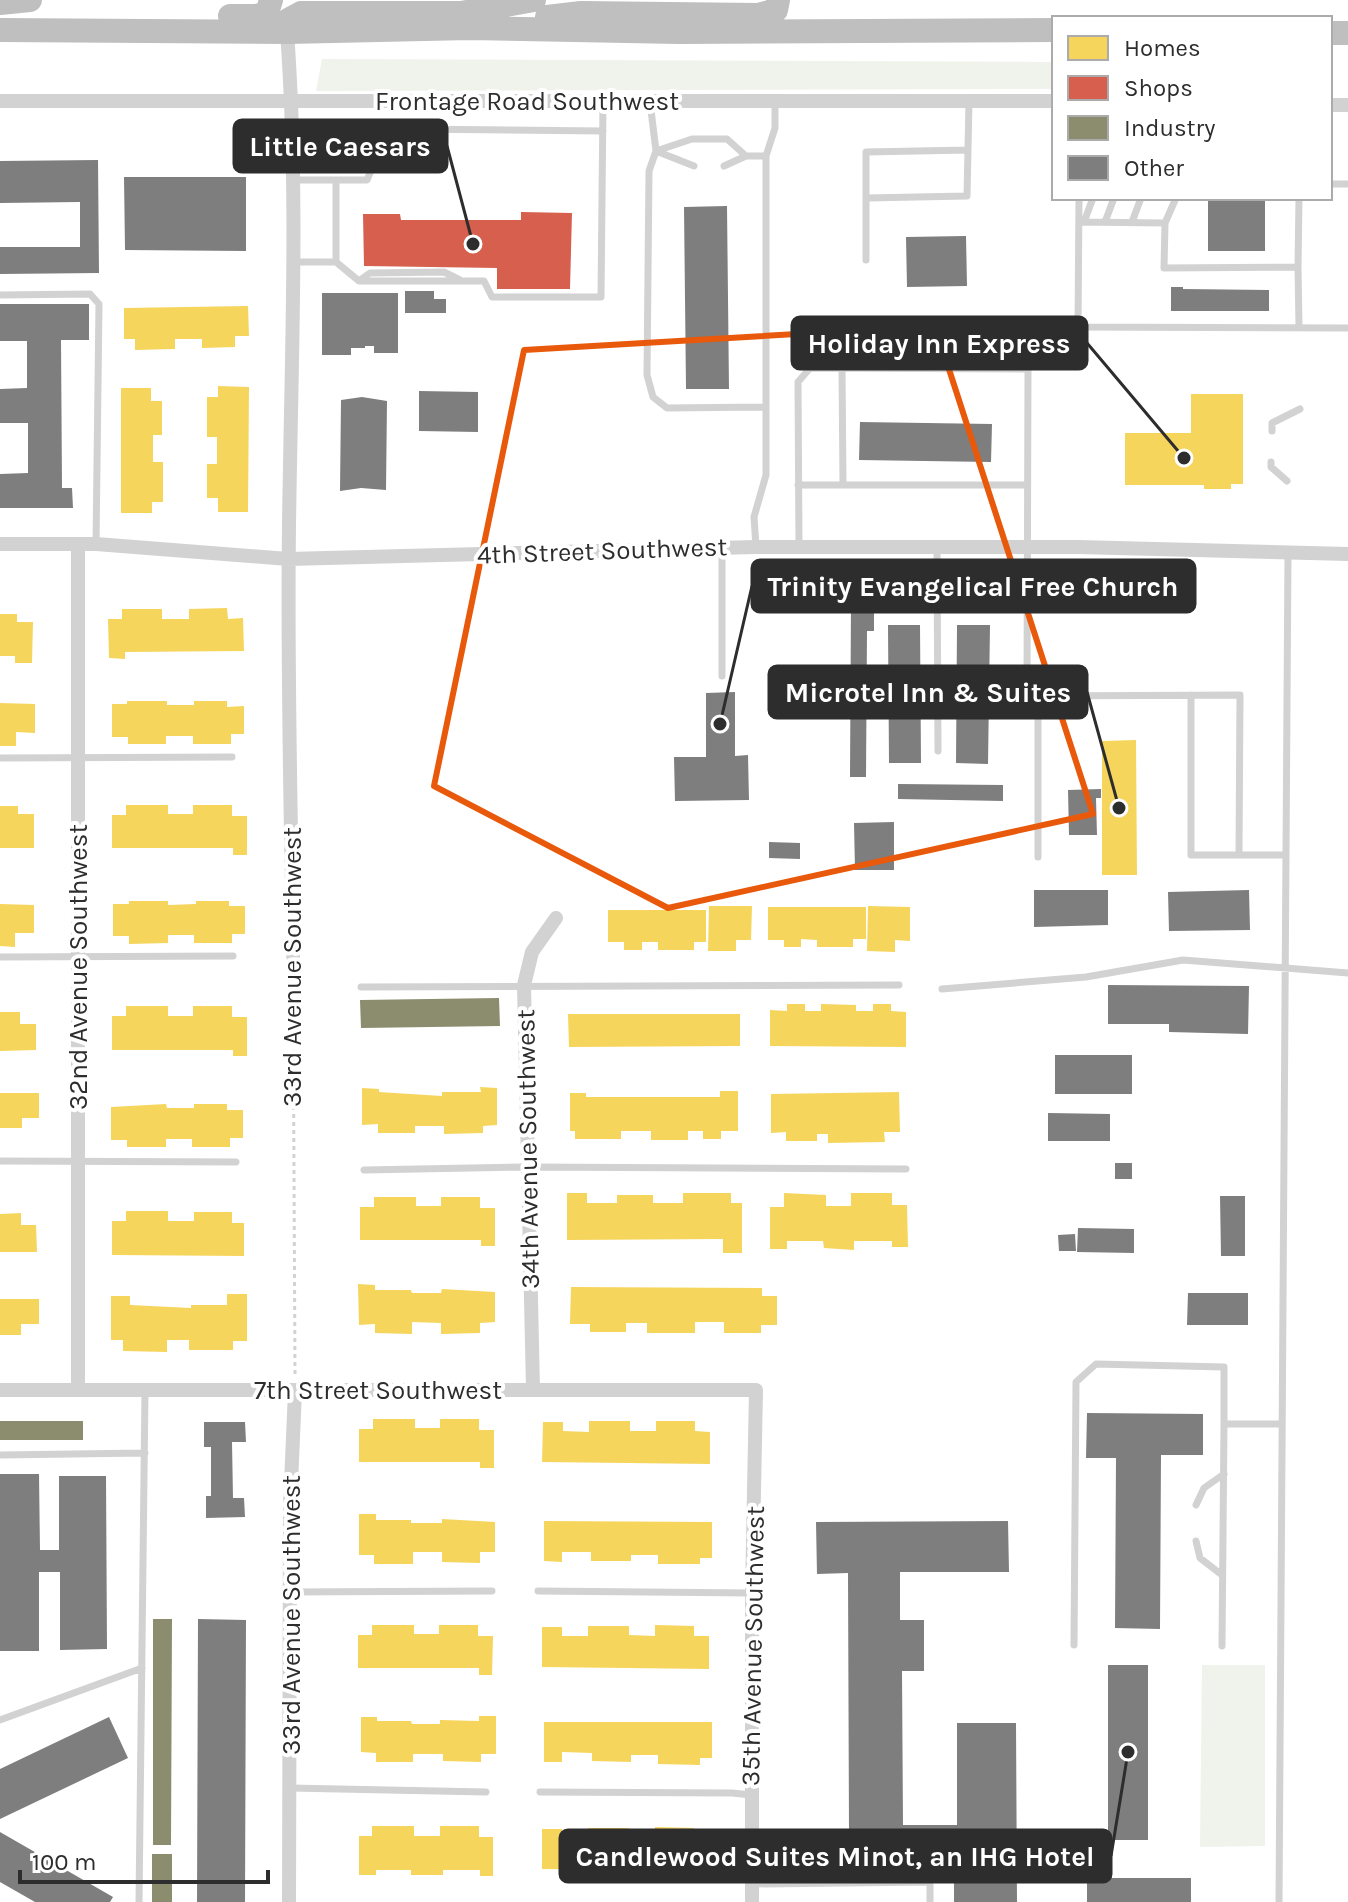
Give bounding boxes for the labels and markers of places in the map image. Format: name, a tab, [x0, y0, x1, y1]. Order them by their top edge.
callout: Little Caesars	[234, 120, 447, 172]
callout: Holiday Inn Express	[792, 317, 1087, 369]
callout: Trinity Evangelical Free Church	[752, 560, 1195, 612]
callout: Microtel Inn & Suites	[769, 666, 1087, 718]
callout: Candlewood Suites Minot, an IHG Hotel	[560, 1830, 1111, 1882]

